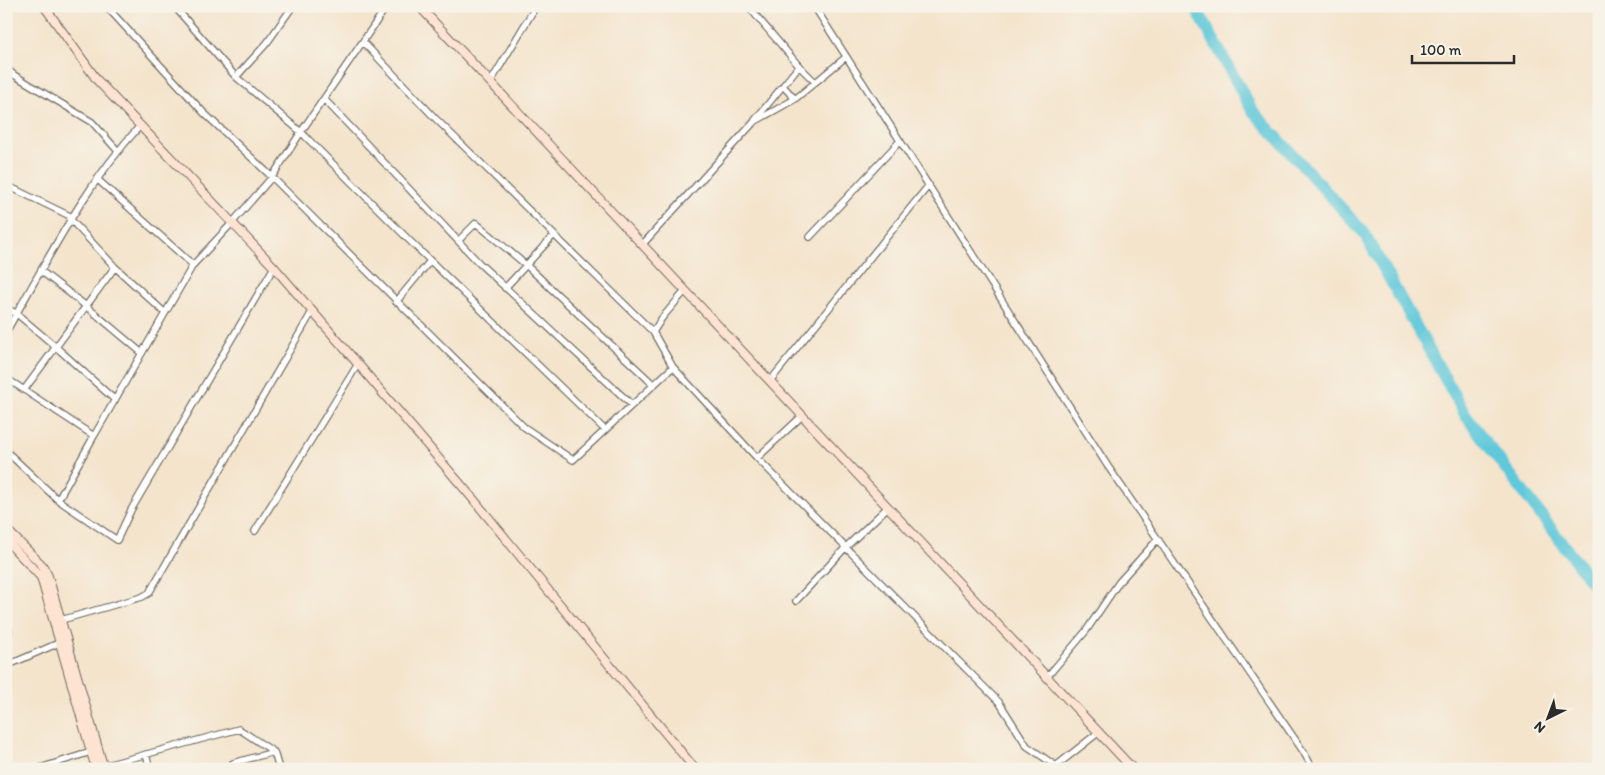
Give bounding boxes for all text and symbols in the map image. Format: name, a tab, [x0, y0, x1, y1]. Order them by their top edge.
scale bar	[1412, 32, 1515, 64]
text: 100 m	[1420, 41, 1462, 59]
north arrow	[1522, 692, 1572, 742]
text: N	[1530, 718, 1549, 737]

